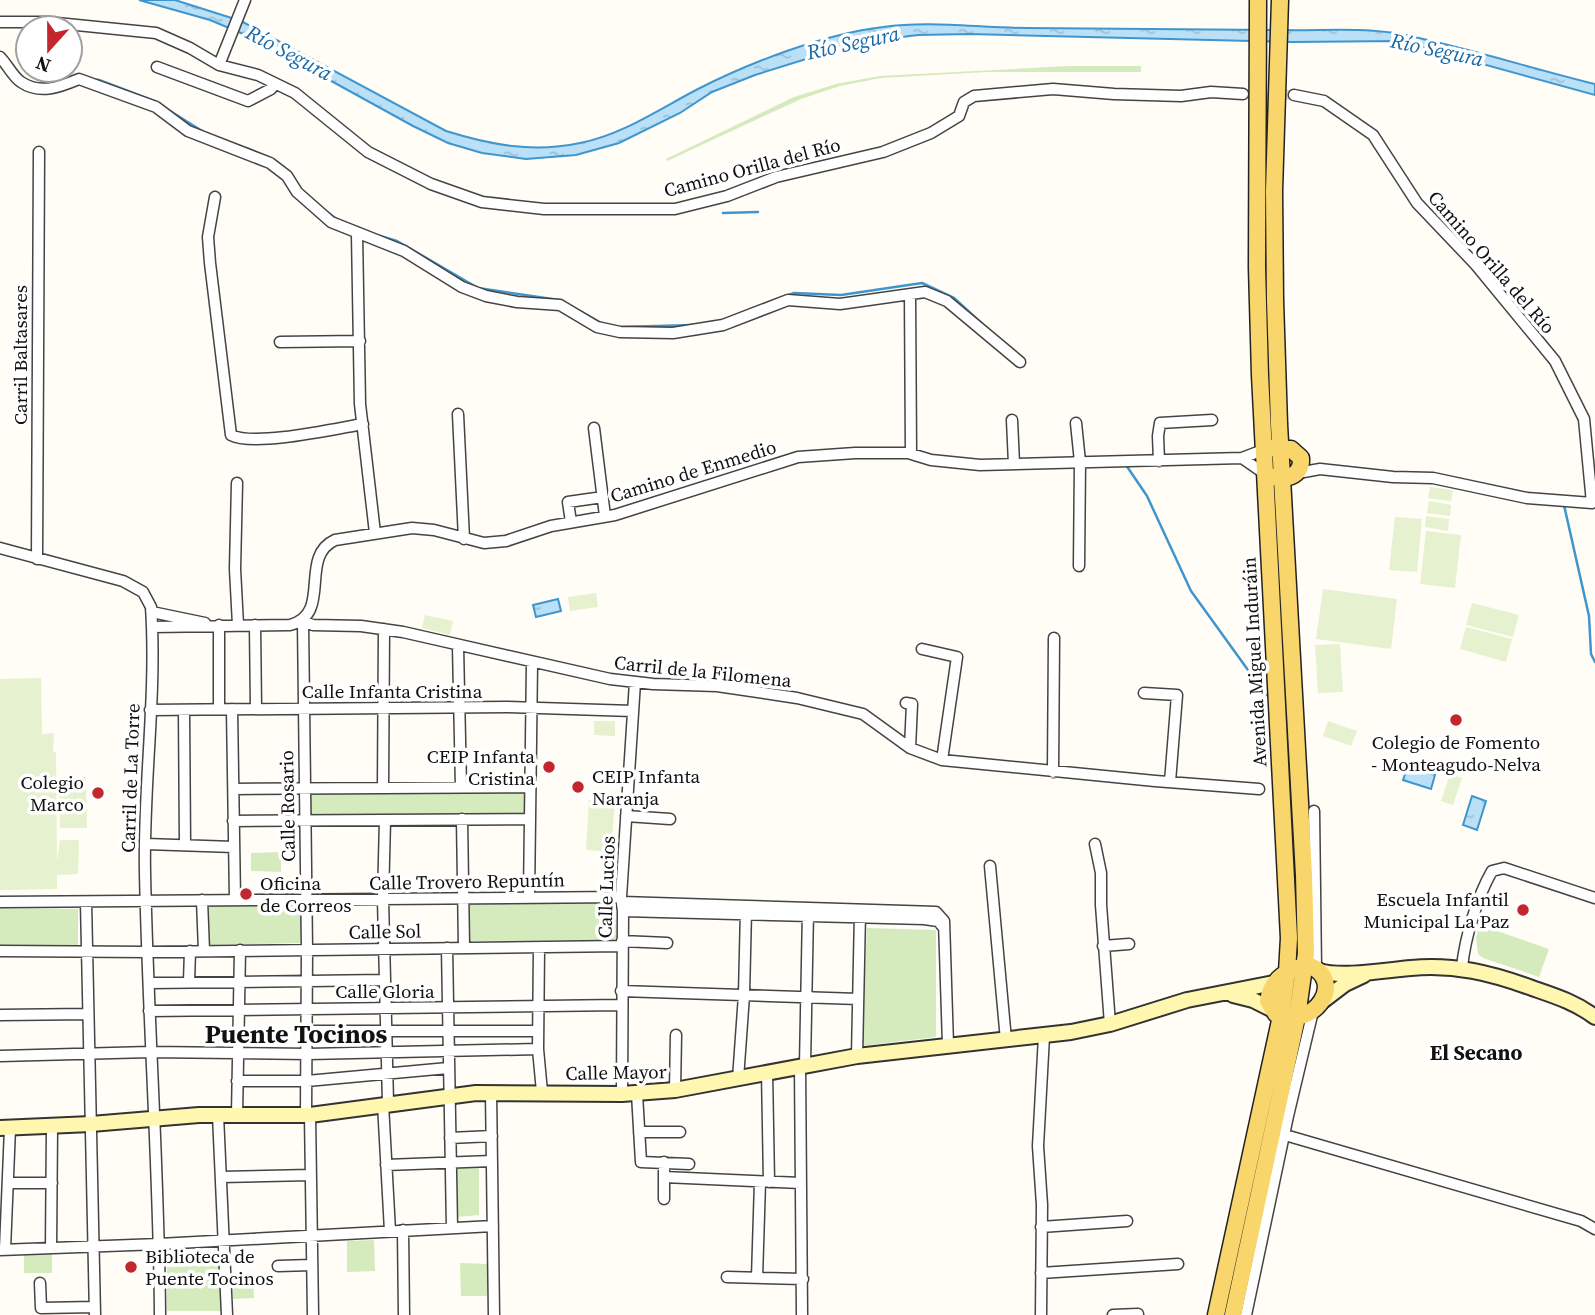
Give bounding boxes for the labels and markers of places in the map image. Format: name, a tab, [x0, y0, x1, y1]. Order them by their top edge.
marker: Colegio de Fomento - Monteagudo-Nelva	[1448, 712, 1464, 728]
place label: Colegio de Fomento - Monteagudo-Nelva	[1371, 729, 1541, 777]
place label: CEIP Infanta Cristina	[427, 743, 535, 791]
marker: CEIP Infanta Cristina	[541, 759, 557, 775]
place label: CEIP Infanta Naranja	[592, 763, 701, 811]
place label: Colegio Marco	[20, 769, 84, 817]
marker: CEIP Infanta Naranja	[570, 779, 586, 795]
marker: Colegio Marco	[90, 785, 106, 801]
place label: Oficina de Correos	[260, 870, 352, 918]
marker: Oficina de Correos	[238, 886, 254, 902]
place label: Escuela Infantil Municipal La Paz	[1363, 886, 1509, 934]
marker: Escuela Infantil Municipal La Paz	[1515, 902, 1531, 918]
place label: Biblioteca de Puente Tocinos	[145, 1243, 274, 1291]
marker: Biblioteca de Puente Tocinos	[123, 1259, 139, 1275]

